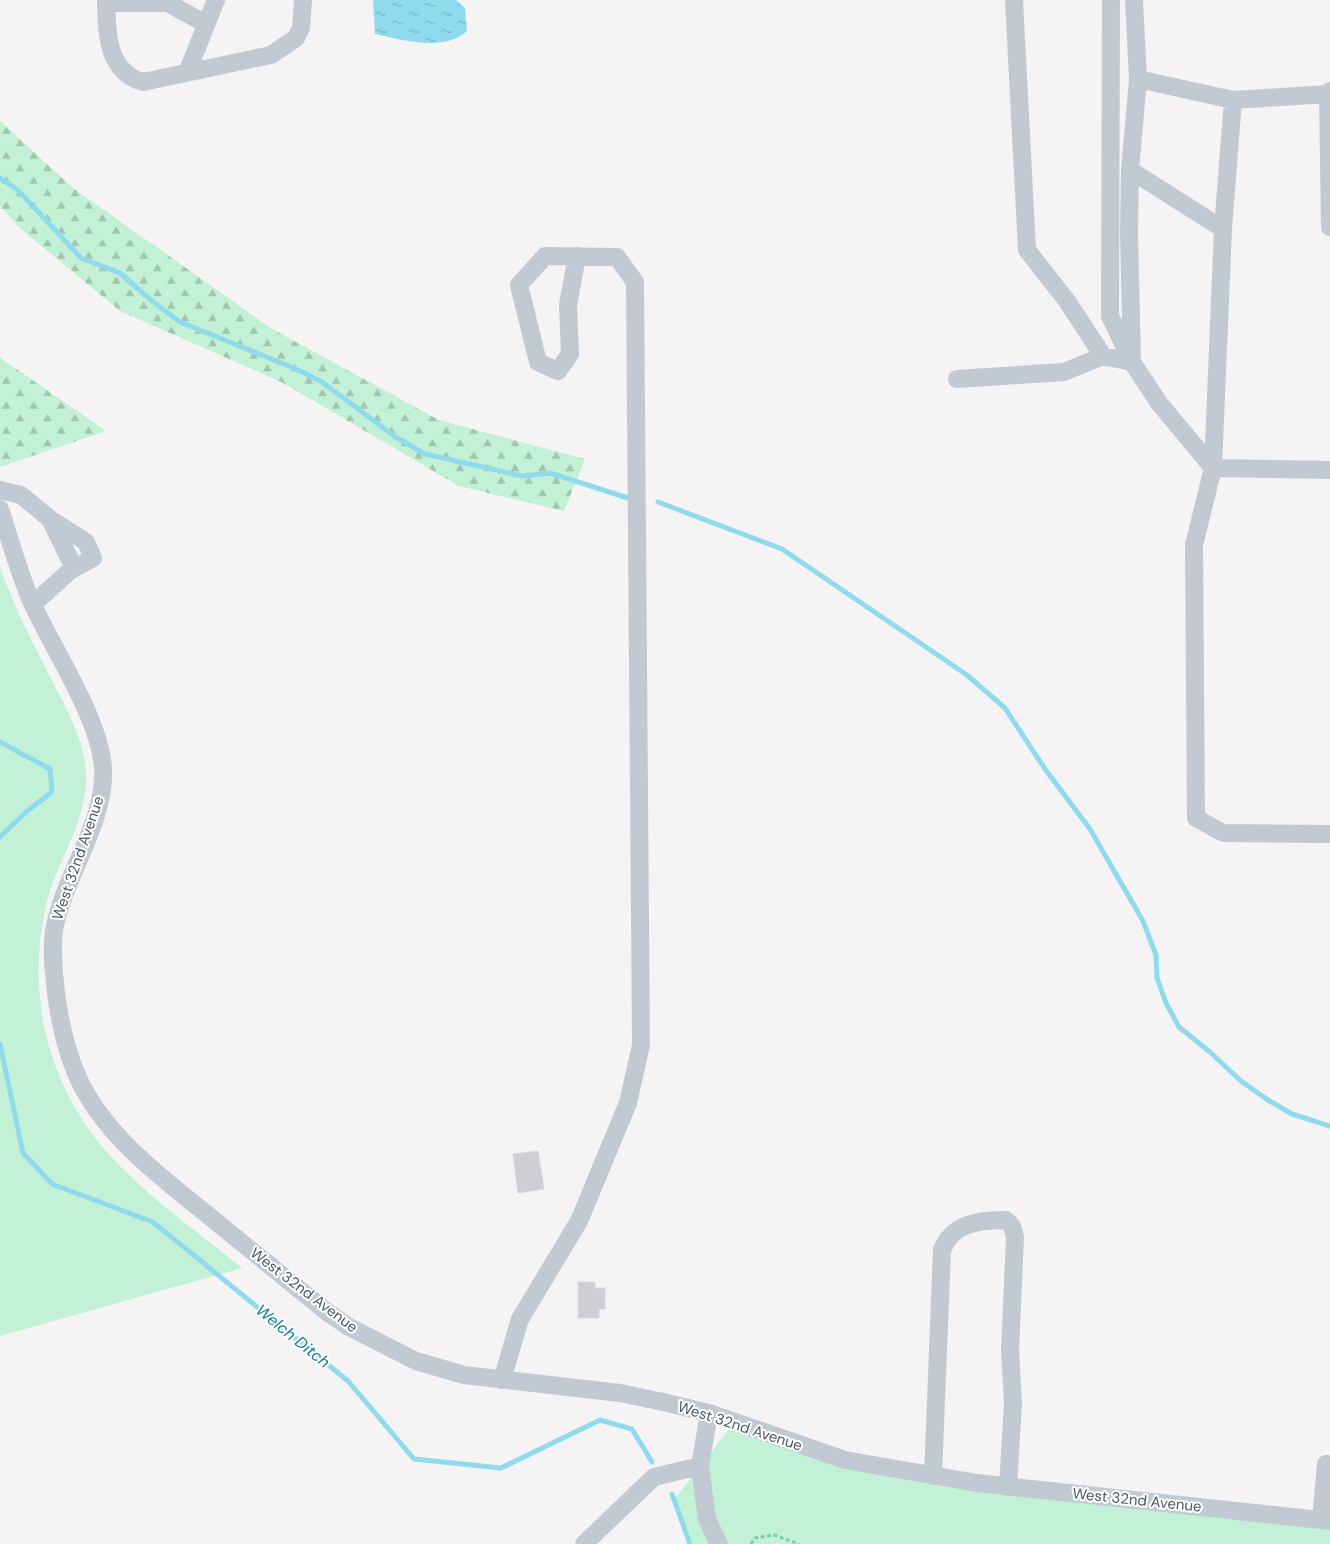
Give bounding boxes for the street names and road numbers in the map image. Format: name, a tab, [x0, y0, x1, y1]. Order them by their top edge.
street label: West 32nd Avenue	[47, 793, 109, 923]
street label: West 32nd Avenue	[246, 1243, 362, 1337]
street label: West 32nd Avenue	[675, 1396, 805, 1456]
street label: West 32nd Avenue	[1071, 1483, 1203, 1517]

